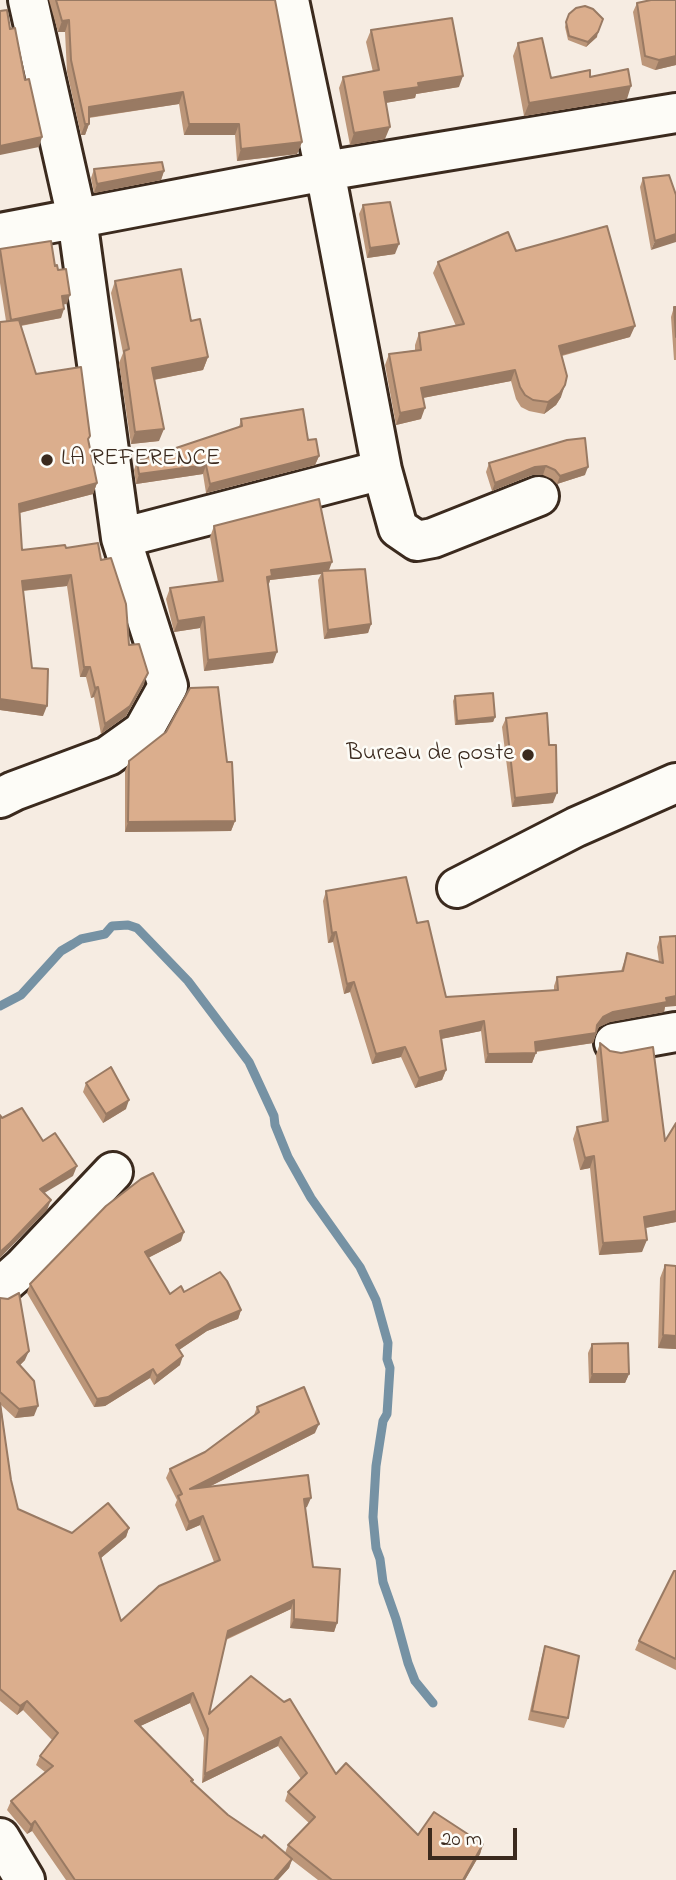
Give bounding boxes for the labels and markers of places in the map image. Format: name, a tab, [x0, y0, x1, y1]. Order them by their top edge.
place label: LA REFERENCE	[61, 446, 220, 474]
marker: LA REFERENCE	[39, 452, 55, 468]
place label: Bureau de poste	[347, 741, 514, 769]
marker: Bureau de poste	[520, 747, 536, 763]

